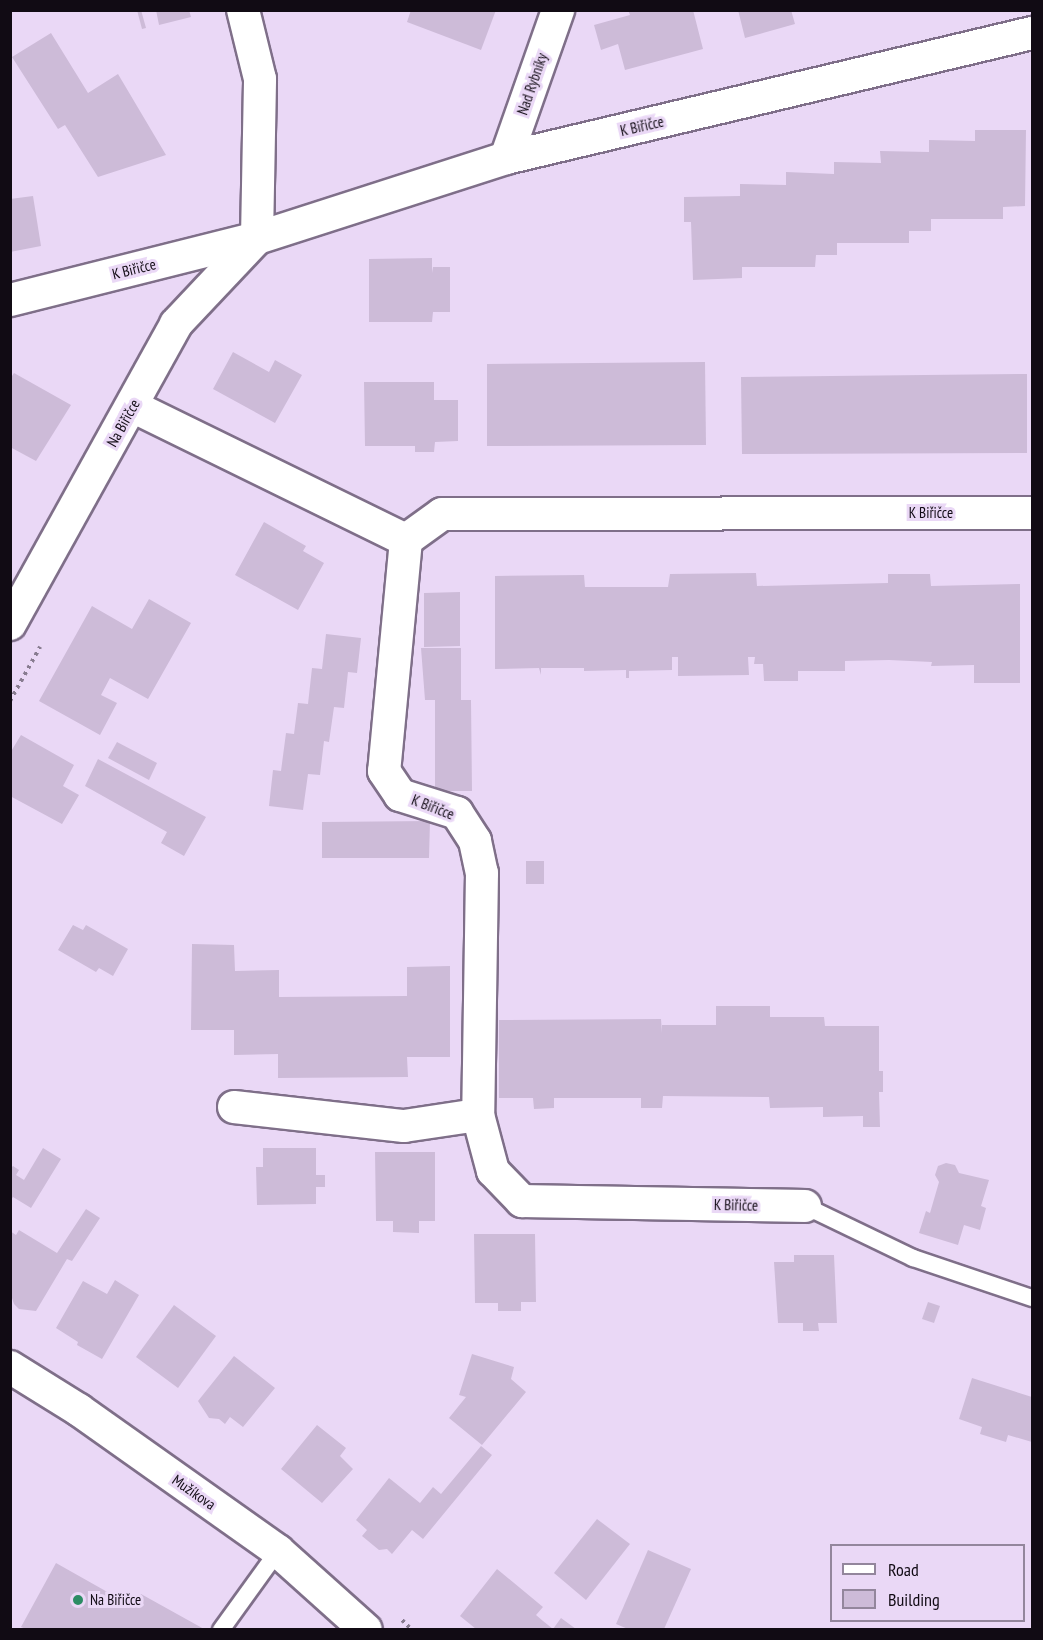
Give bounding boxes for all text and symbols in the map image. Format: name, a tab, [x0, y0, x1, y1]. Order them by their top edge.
street label: Nad Rybníky	[513, 51, 551, 117]
street label: K Biřičce	[618, 112, 666, 140]
street label: K Biřičce	[110, 255, 158, 283]
street label: Na Biřičce	[103, 396, 143, 450]
street label: K Biřičce	[909, 504, 953, 522]
street label: K Biřičce	[409, 791, 457, 823]
street label: K Biřičce	[714, 1196, 758, 1214]
street label: Mužíkova	[169, 1471, 219, 1513]
legend	[830, 1544, 1025, 1622]
text: Road	[888, 1558, 919, 1581]
text: Building	[888, 1588, 940, 1611]
place label: Na Biřičce	[90, 1591, 141, 1609]
marker: Na Biřičce	[71, 1593, 85, 1607]

